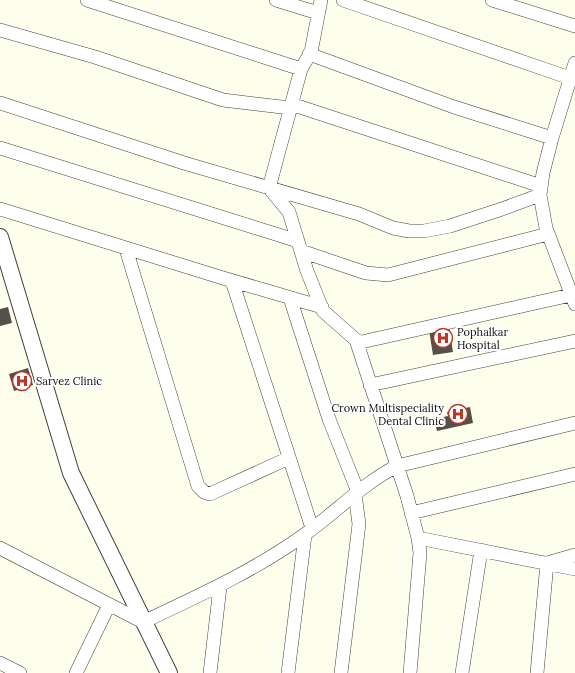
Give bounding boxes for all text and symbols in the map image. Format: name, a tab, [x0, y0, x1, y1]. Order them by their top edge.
place label: Pophalkar Hospital	[457, 325, 508, 352]
hospital icon: Pophalkar Hospital	[432, 327, 454, 349]
hospital icon: Sarvez Clinic	[11, 370, 33, 392]
place label: Sarvez Clinic	[36, 374, 102, 388]
place label: Crown Multispeciality Dental Clinic	[331, 401, 444, 428]
hospital icon: Crown Multispeciality Dental Clinic	[447, 403, 469, 425]

